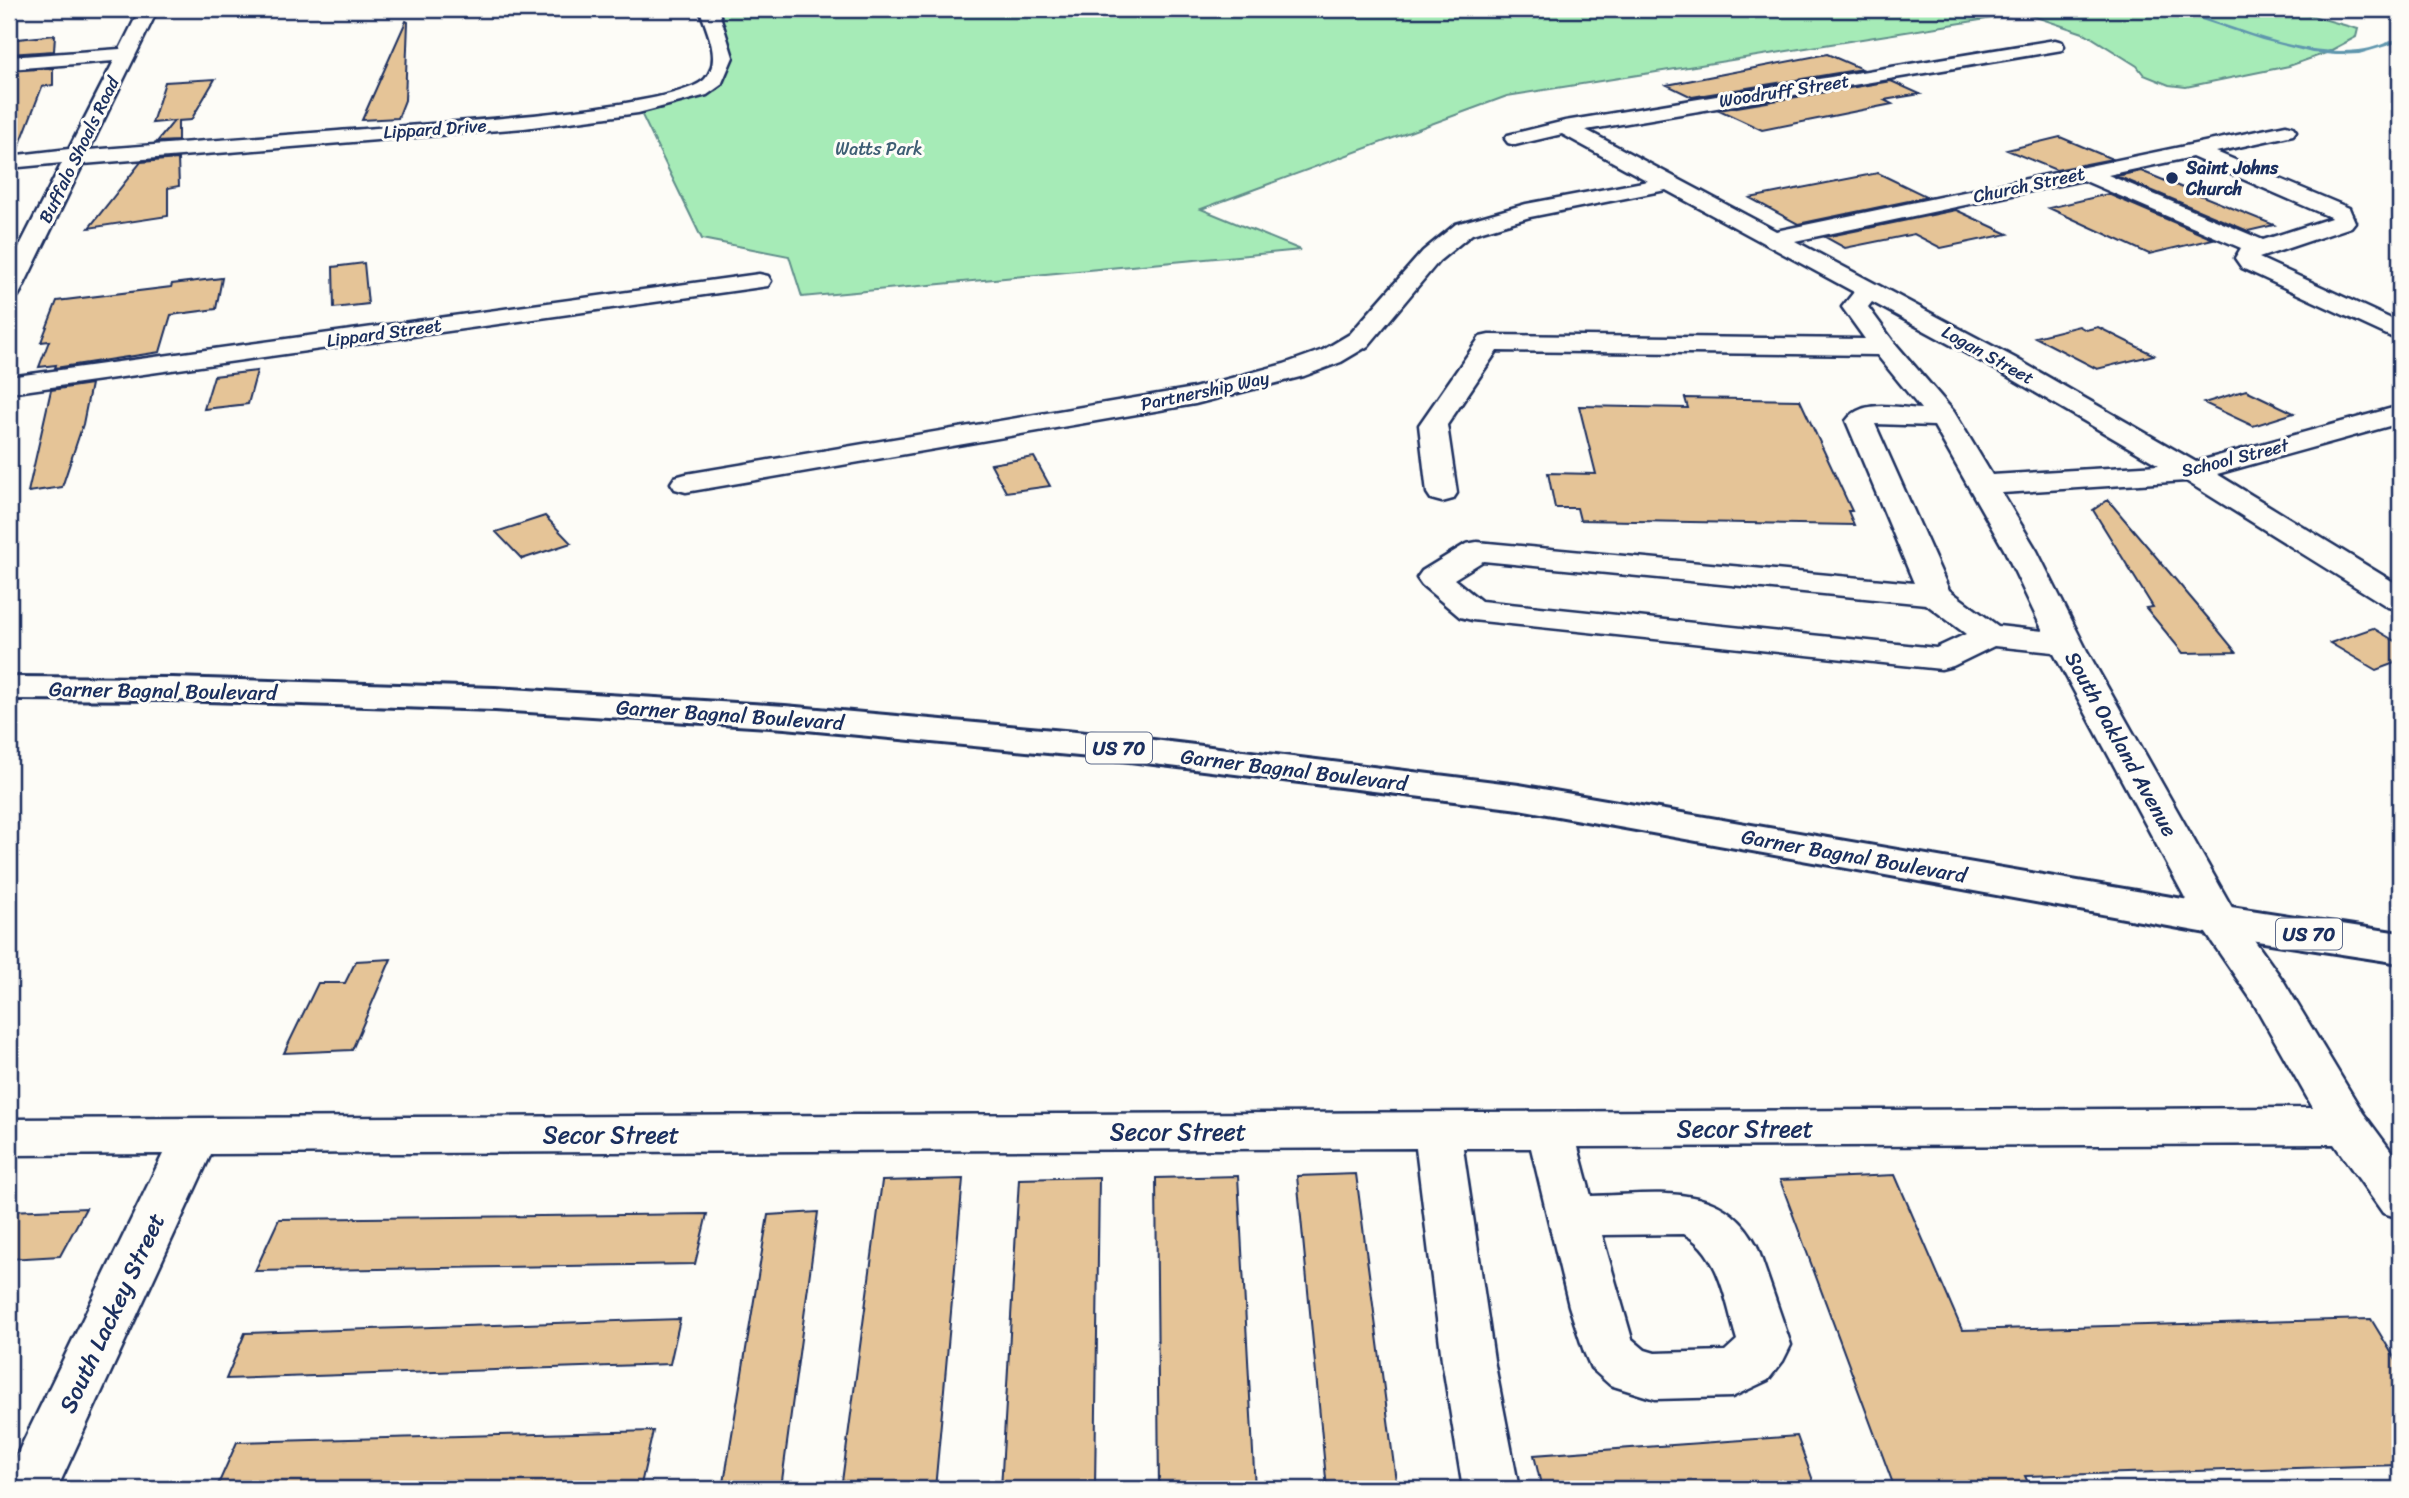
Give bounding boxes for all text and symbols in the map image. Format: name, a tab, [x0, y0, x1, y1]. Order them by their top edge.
street label: Woodruff Street	[1716, 65, 1852, 117]
street label: Buffalo Shoals Road	[30, 70, 129, 229]
street label: Lippard Drive	[382, 109, 488, 149]
park label: Watts Park	[835, 133, 923, 165]
place label: Saint Johns Church	[2185, 152, 2279, 205]
street label: Church Street	[1970, 158, 2088, 212]
marker: Saint Johns Church	[2164, 170, 2180, 186]
street label: Lippard Street	[324, 309, 444, 357]
street label: Logan Street	[1936, 316, 2040, 394]
street label: Partnership Way	[1138, 362, 1273, 420]
street label: School Street	[2178, 429, 2293, 487]
street label: South Oakland Avenue	[2054, 644, 2188, 844]
street label: Garner Bagnal Boulevard	[49, 670, 279, 712]
street label: Garner Bagnal Boulevard	[615, 688, 847, 742]
road number: US 70	[1086, 733, 1152, 764]
street label: Garner Bagnal Boulevard	[1179, 737, 1411, 803]
street label: Garner Bagnal Boulevard	[1738, 817, 1971, 895]
road number: US 70	[2276, 918, 2342, 950]
street label: Secor Street	[1677, 1108, 1813, 1150]
street label: Secor Street	[1110, 1111, 1246, 1153]
street label: Secor Street	[543, 1114, 679, 1156]
street label: South Lackey Street	[47, 1206, 177, 1420]

